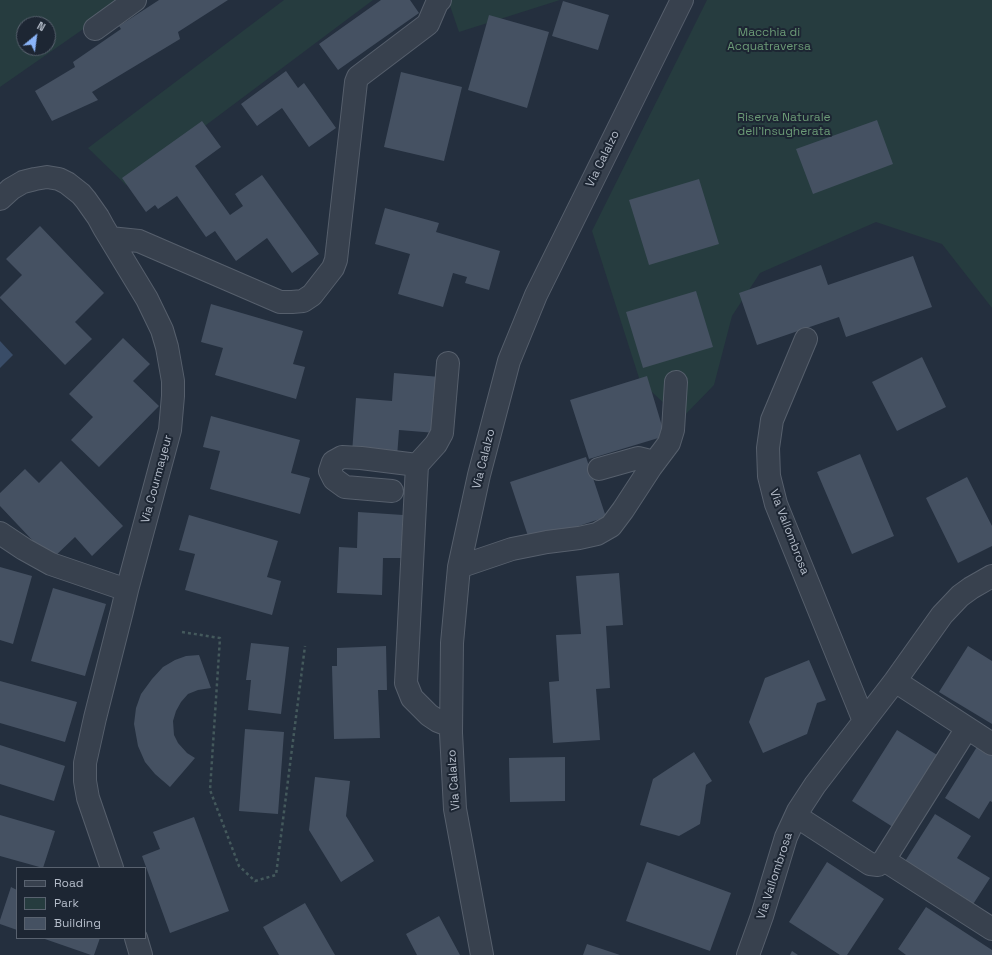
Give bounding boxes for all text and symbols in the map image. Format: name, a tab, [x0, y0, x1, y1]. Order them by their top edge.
north arrow	[16, 16, 56, 56]
text: N	[35, 18, 48, 34]
park label: Macchia di Acquatraversa	[727, 26, 811, 54]
park label: Riserva Naturale dell'Insugherata	[737, 111, 831, 139]
street label: Via Calalzo	[583, 128, 623, 190]
street label: Via Calalzo	[470, 428, 498, 490]
street label: Via Courmayeur	[138, 433, 176, 525]
street label: Via Vallombrosa	[766, 487, 812, 577]
street label: Via Calalzo	[445, 749, 463, 811]
street label: Via Vallombrosa	[754, 831, 796, 921]
legend	[16, 867, 146, 939]
text: Road	[54, 875, 83, 891]
text: Park	[54, 895, 79, 911]
text: Building	[54, 915, 101, 931]

